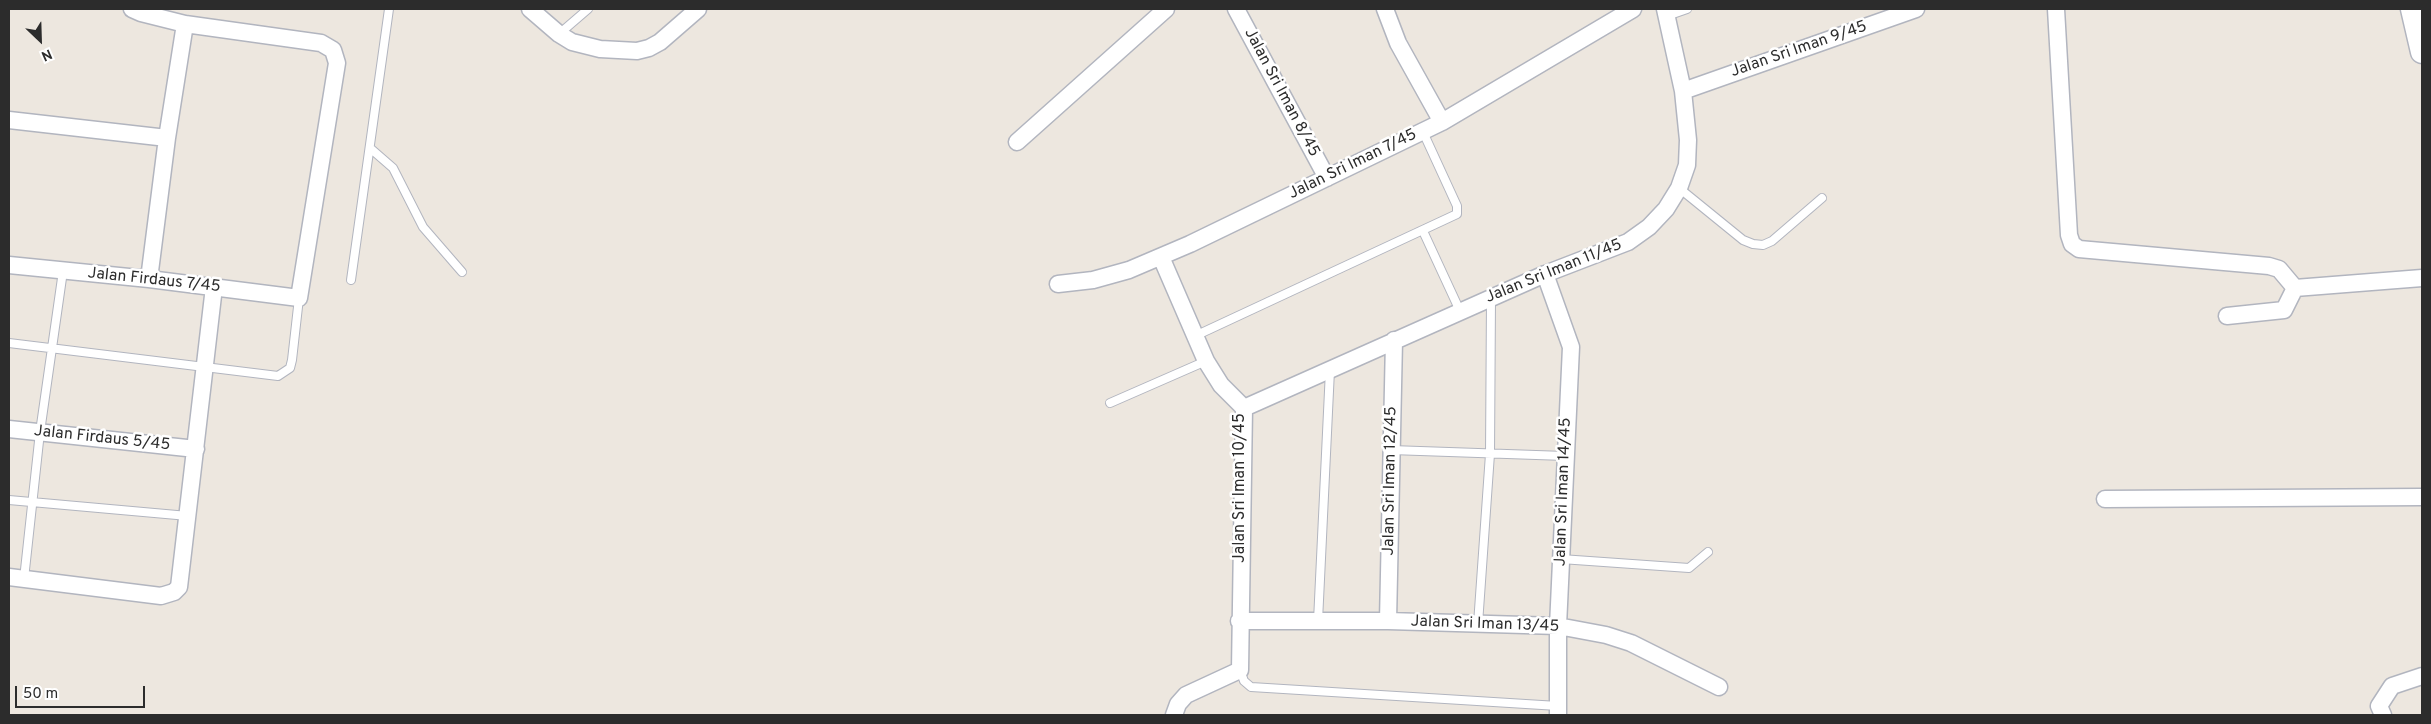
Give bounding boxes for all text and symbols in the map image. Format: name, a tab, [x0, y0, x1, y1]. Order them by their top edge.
north arrow	[15, 15, 65, 65]
street label: Jalan Sri Iman 9/45	[1728, 18, 1870, 82]
street label: Jalan Sri Iman 8/45	[1239, 25, 1323, 161]
text: N	[38, 44, 54, 64]
street label: Jalan Sri Iman 7/45	[1286, 126, 1420, 204]
street label: Jalan Sri Iman 11/45	[1483, 236, 1625, 308]
street label: Jalan Firdaus 7/45	[87, 264, 221, 298]
street label: Jalan Sri Iman 12/45	[1380, 406, 1402, 556]
street label: Jalan Sri Iman 10/45	[1231, 413, 1251, 563]
street label: Jalan Sri Iman 14/45	[1552, 417, 1576, 567]
street label: Jalan Firdaus 5/45	[33, 422, 171, 456]
street label: Jalan Sri Iman 13/45	[1410, 613, 1560, 637]
scale bar	[18, 676, 148, 708]
text: 50 m	[23, 685, 58, 704]

